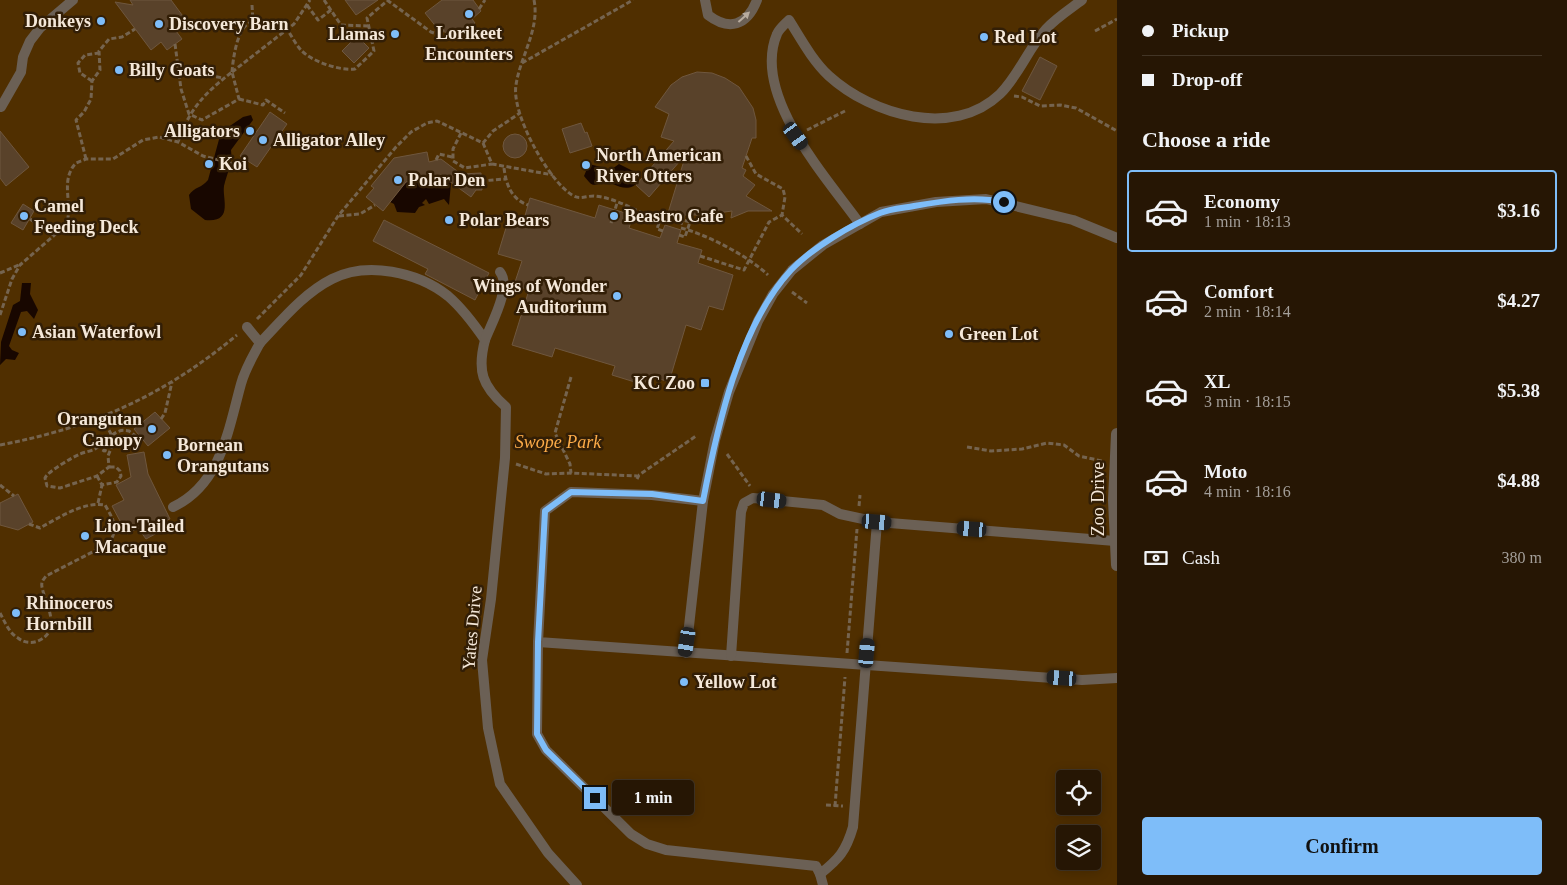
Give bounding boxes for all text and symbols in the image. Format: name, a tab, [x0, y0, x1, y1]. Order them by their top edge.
marker: Lorikeet Encounters	[463, 8, 475, 20]
place label: Donkeys	[25, 11, 91, 31]
one-way arrow	[737, 12, 750, 23]
place label: Discovery Barn	[169, 14, 288, 34]
marker: Donkeys	[95, 15, 107, 27]
marker: Discovery Barn	[153, 18, 165, 30]
text: Pickup	[1172, 20, 1229, 41]
place label: Lorikeet Encounters	[425, 23, 513, 64]
place label: Llamas	[328, 24, 385, 44]
place label: Red Lot	[994, 27, 1057, 47]
marker: Llamas	[389, 28, 401, 40]
marker: Red Lot	[978, 31, 990, 43]
place label: Billy Goats	[129, 60, 215, 80]
marker: Billy Goats	[113, 64, 125, 76]
text: Drop-off	[1172, 69, 1242, 90]
car	[781, 119, 810, 153]
place label: Alligators	[164, 121, 240, 141]
marker: Alligators	[244, 125, 256, 137]
text: Choose a ride	[1142, 127, 1270, 152]
place label: Alligator Alley	[273, 130, 385, 150]
marker: Alligator Alley	[257, 134, 269, 146]
place label: North American River Otters	[596, 145, 721, 186]
place label: Koi	[219, 154, 247, 174]
marker: Koi	[203, 158, 215, 170]
marker: North American River Otters	[580, 159, 592, 171]
place label: Polar Den	[408, 170, 485, 190]
marker: Polar Den	[392, 174, 404, 186]
icon: car	[1144, 189, 1189, 234]
route start	[993, 191, 1015, 213]
text: Economy	[1204, 191, 1280, 212]
place label: Camel Feeding Deck	[34, 196, 138, 237]
text: $3.16	[1497, 200, 1540, 221]
place label: Beastro Cafe	[624, 206, 723, 226]
marker: Camel Feeding Deck	[18, 210, 30, 222]
place label: Polar Bears	[459, 210, 549, 230]
marker: Beastro Cafe	[608, 210, 620, 222]
text: 1 min · 18:13	[1204, 213, 1291, 230]
marker: Polar Bears	[443, 214, 455, 226]
place label: Wings of Wonder Auditorium	[473, 276, 607, 317]
icon: car	[1144, 279, 1189, 324]
text: Comfort	[1204, 281, 1274, 302]
marker: Wings of Wonder Auditorium	[611, 290, 623, 302]
text: $4.27	[1497, 290, 1540, 311]
text: 2 min · 18:14	[1204, 303, 1291, 320]
place label: Asian Waterfowl	[32, 322, 161, 342]
place label: Green Lot	[959, 324, 1038, 344]
marker: Asian Waterfowl	[16, 326, 28, 338]
marker: Green Lot	[943, 328, 955, 340]
icon: car	[1144, 369, 1189, 414]
text: XL	[1204, 371, 1230, 392]
place label: KC Zoo	[633, 373, 695, 393]
marker: KC Zoo	[699, 377, 711, 389]
text: $5.38	[1497, 380, 1540, 401]
text: 3 min · 18:15	[1204, 393, 1291, 410]
place label: Orangutan Canopy	[57, 409, 142, 450]
marker: Orangutan Canopy	[146, 423, 158, 435]
park label: Swope Park	[515, 432, 602, 452]
place label: Bornean Orangutans	[177, 435, 269, 476]
marker: Bornean Orangutans	[161, 449, 173, 461]
icon: car	[1144, 459, 1189, 504]
text: Moto	[1204, 461, 1247, 482]
street label: Zoo Drive	[1088, 462, 1108, 536]
text: $4.88	[1497, 470, 1540, 491]
text: 4 min · 18:16	[1204, 483, 1291, 500]
car	[756, 491, 787, 509]
car	[861, 513, 892, 531]
place label: Lion-Tailed Macaque	[95, 516, 184, 557]
car	[956, 520, 987, 538]
marker: Lion-Tailed Macaque	[79, 530, 91, 542]
icon: cash	[1142, 544, 1170, 572]
text: Cash	[1182, 547, 1220, 568]
text: 380 m	[1502, 549, 1542, 566]
street label: Yates Drive	[458, 585, 486, 671]
place label: Rhinoceros Hornbill	[26, 593, 113, 634]
marker: Rhinoceros Hornbill	[10, 607, 22, 619]
car	[677, 626, 696, 658]
car	[858, 637, 875, 669]
car	[1046, 669, 1077, 687]
place label: Yellow Lot	[694, 672, 777, 692]
marker: Yellow Lot	[678, 676, 690, 688]
map controls	[1056, 770, 1101, 870]
button: locate	[1056, 770, 1101, 815]
callout: 1 min	[612, 780, 695, 816]
route end	[584, 787, 606, 809]
text: 1 min	[634, 789, 672, 806]
button: Confirm	[1142, 817, 1542, 875]
button: layers	[1056, 825, 1101, 870]

